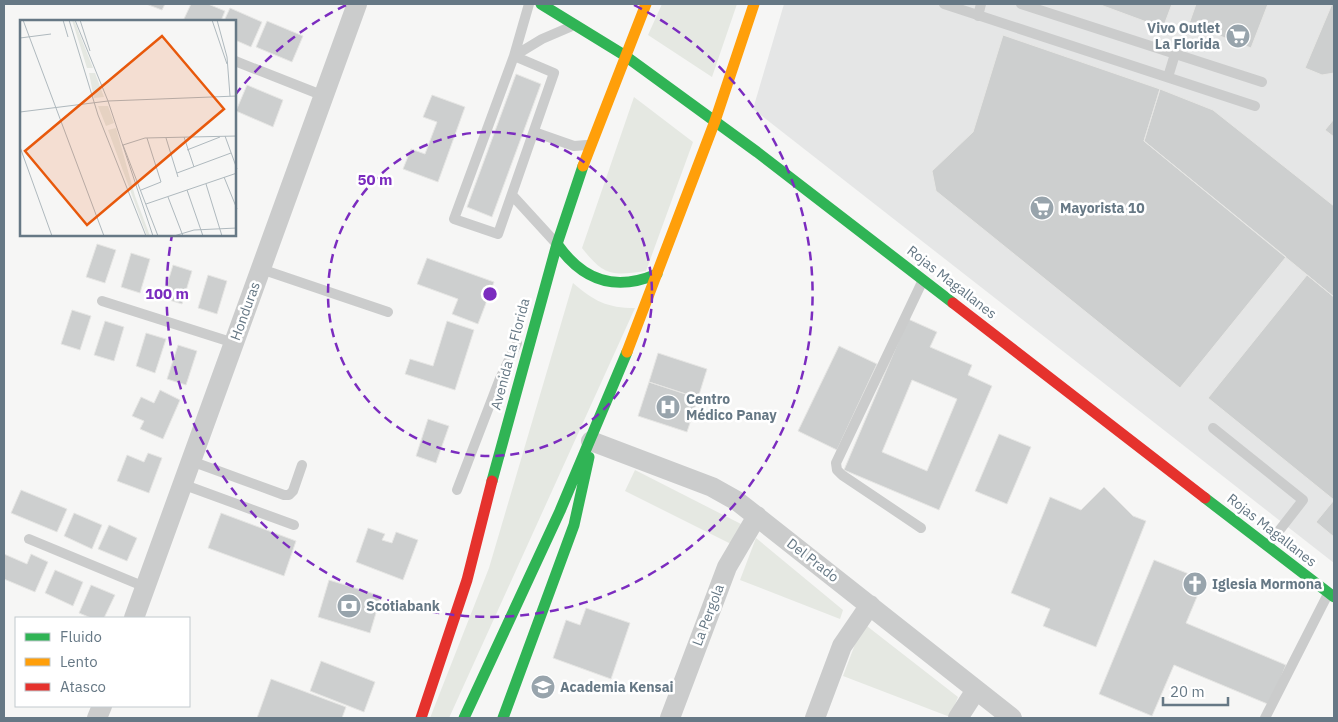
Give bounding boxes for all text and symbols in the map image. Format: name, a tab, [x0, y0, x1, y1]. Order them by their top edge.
place label: Vivo Outlet La Florida	[1147, 19, 1220, 53]
inset map	[20, 20, 236, 236]
supermarket icon: Vivo Outlet La Florida	[1225, 23, 1251, 49]
text: 50 m	[358, 170, 392, 189]
supermarket icon: Mayorista 10	[1029, 195, 1055, 221]
place label: Mayorista 10	[1060, 199, 1145, 217]
street label: Rojas Magallanes	[904, 241, 1001, 323]
street label: Honduras	[226, 279, 264, 343]
text: 100 m	[145, 284, 189, 303]
centre of rings	[481, 285, 499, 303]
street label: Avenida La Florida	[486, 296, 534, 412]
place label: Centro Médico Panay	[686, 390, 777, 424]
hospital icon: Centro Médico Panay	[655, 394, 681, 420]
street label: Rojas Magallanes	[1224, 489, 1321, 571]
street label: Del Prado	[783, 534, 843, 586]
church icon: Iglesia Mormona	[1182, 571, 1208, 597]
place label: Iglesia Mormona	[1212, 575, 1322, 593]
street label: La Pergola	[688, 581, 728, 649]
bank icon: Scotiabank	[336, 593, 362, 619]
place label: Scotiabank	[366, 597, 441, 615]
legend	[15, 617, 190, 707]
text: Fluido	[60, 627, 102, 646]
text: Lento	[60, 652, 98, 671]
school or university icon: Academia Kensai	[530, 674, 556, 700]
scale bar	[1163, 674, 1228, 706]
text: Atasco	[60, 677, 106, 696]
place label: Academia Kensai	[560, 678, 674, 696]
text: 20 m	[1170, 682, 1205, 701]

